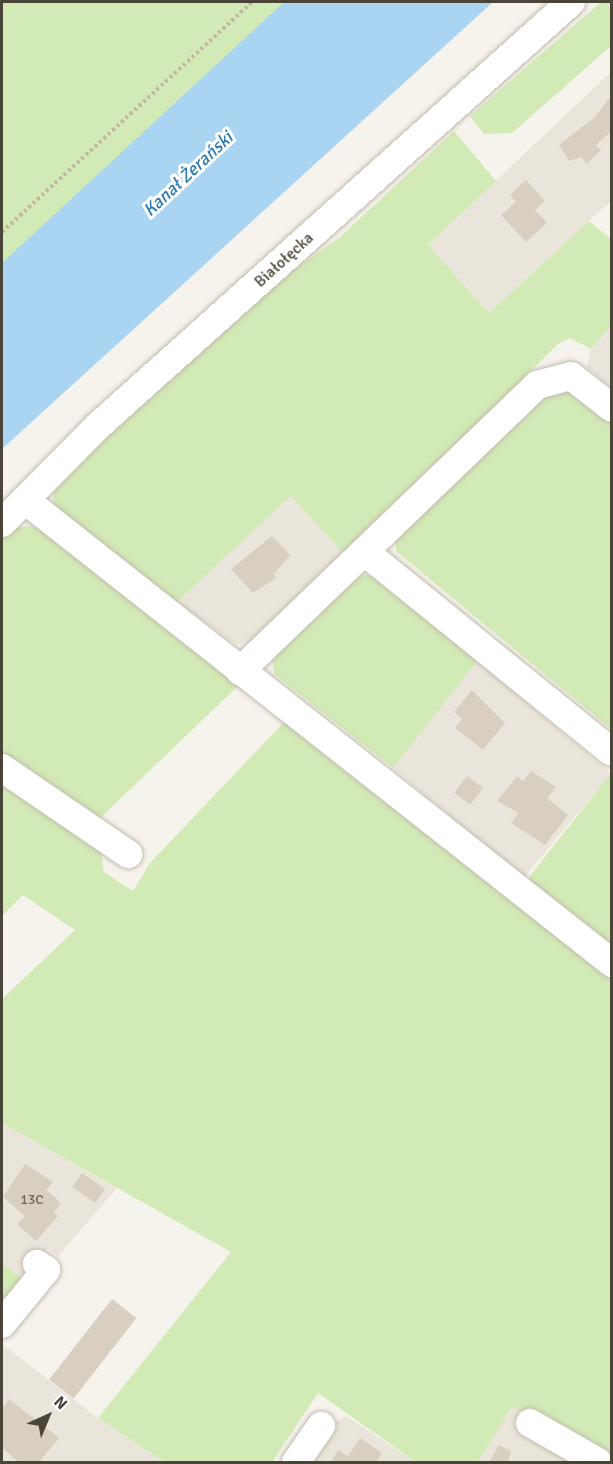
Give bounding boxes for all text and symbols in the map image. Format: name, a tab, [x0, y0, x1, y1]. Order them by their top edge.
water label: Kanał Żerański	[139, 127, 237, 221]
street label: Białołęcka	[251, 229, 317, 291]
house number: 13C	[20, 1192, 44, 1208]
north arrow	[18, 1386, 78, 1446]
text: N	[50, 1392, 71, 1414]

